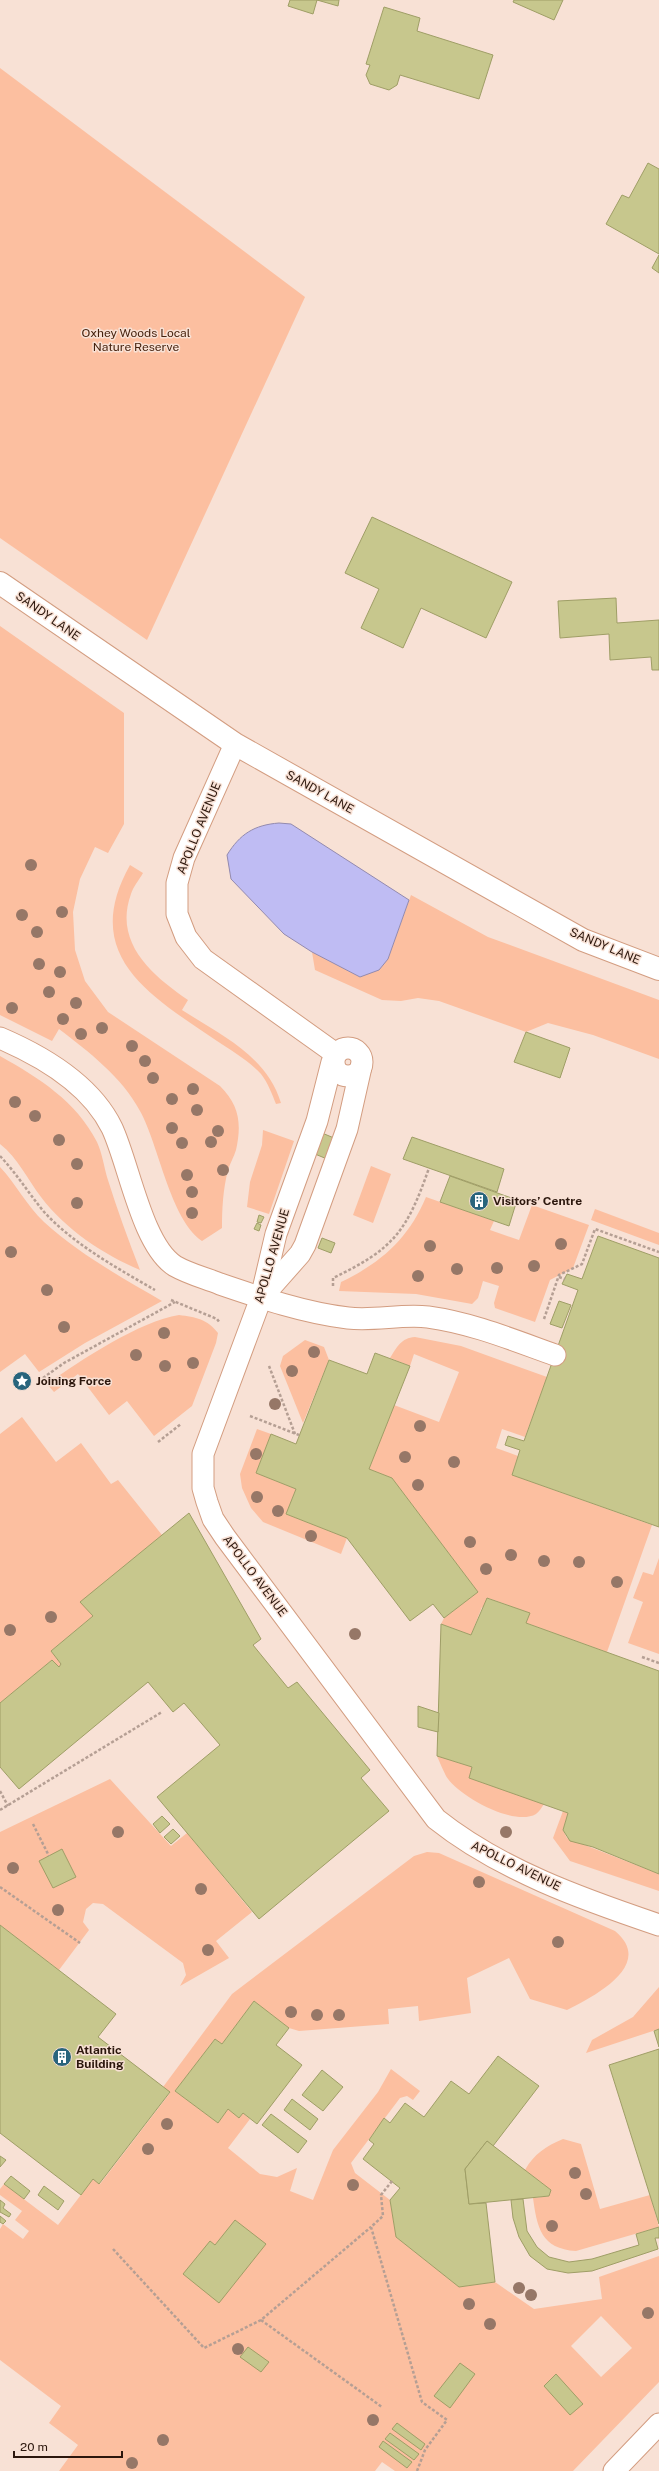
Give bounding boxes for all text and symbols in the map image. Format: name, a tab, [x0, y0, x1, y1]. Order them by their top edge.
park label: Oxhey Woods Local Nature Reserve	[82, 326, 191, 354]
street label: SANDY LANE	[13, 589, 83, 643]
street label: SANDY LANE	[284, 768, 356, 816]
street label: APOLLO AVENUE	[174, 780, 224, 876]
street label: SANDY LANE	[568, 925, 642, 967]
building icon: Visitors’ Centre	[468, 1190, 490, 1212]
place label: Visitors’ Centre	[493, 1194, 582, 1208]
street label: APOLLO AVENUE	[252, 1207, 292, 1305]
place icon: Joining Force	[11, 1370, 33, 1392]
place label: Joining Force	[36, 1374, 111, 1388]
street label: APOLLO AVENUE	[220, 1533, 290, 1619]
street label: APOLLO AVENUE	[469, 1838, 563, 1894]
place label: Atlantic Building	[76, 2043, 124, 2071]
building icon: Atlantic Building	[51, 2046, 73, 2068]
scale bar	[14, 2433, 122, 2459]
text: 20 m	[20, 2440, 48, 2454]

